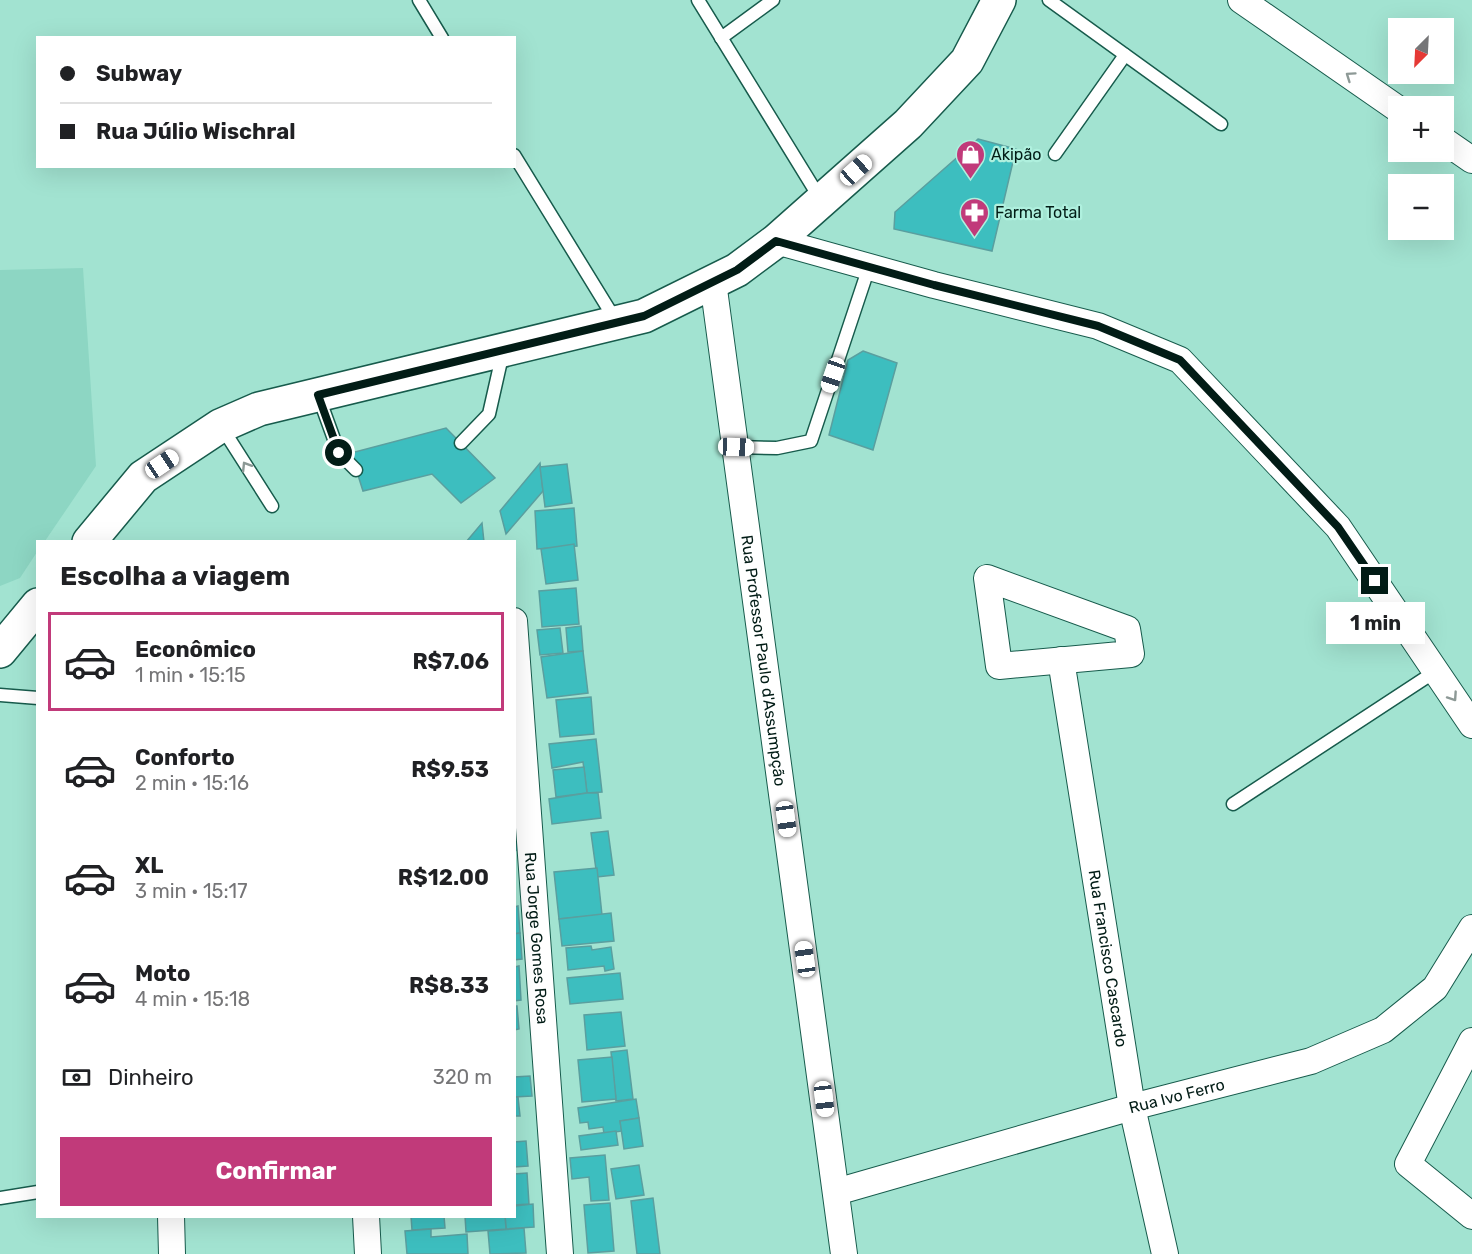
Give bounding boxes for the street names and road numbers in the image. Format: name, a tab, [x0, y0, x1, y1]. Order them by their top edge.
street label: Rua Professor Paulo d'Assumpção	[738, 534, 790, 787]
street label: Rua Jorge Gomes Rosa	[521, 851, 553, 1025]
street label: Rua Francisco Cascardo	[1085, 868, 1132, 1048]
street label: Rua Ivo Ferro	[1127, 1074, 1227, 1117]

